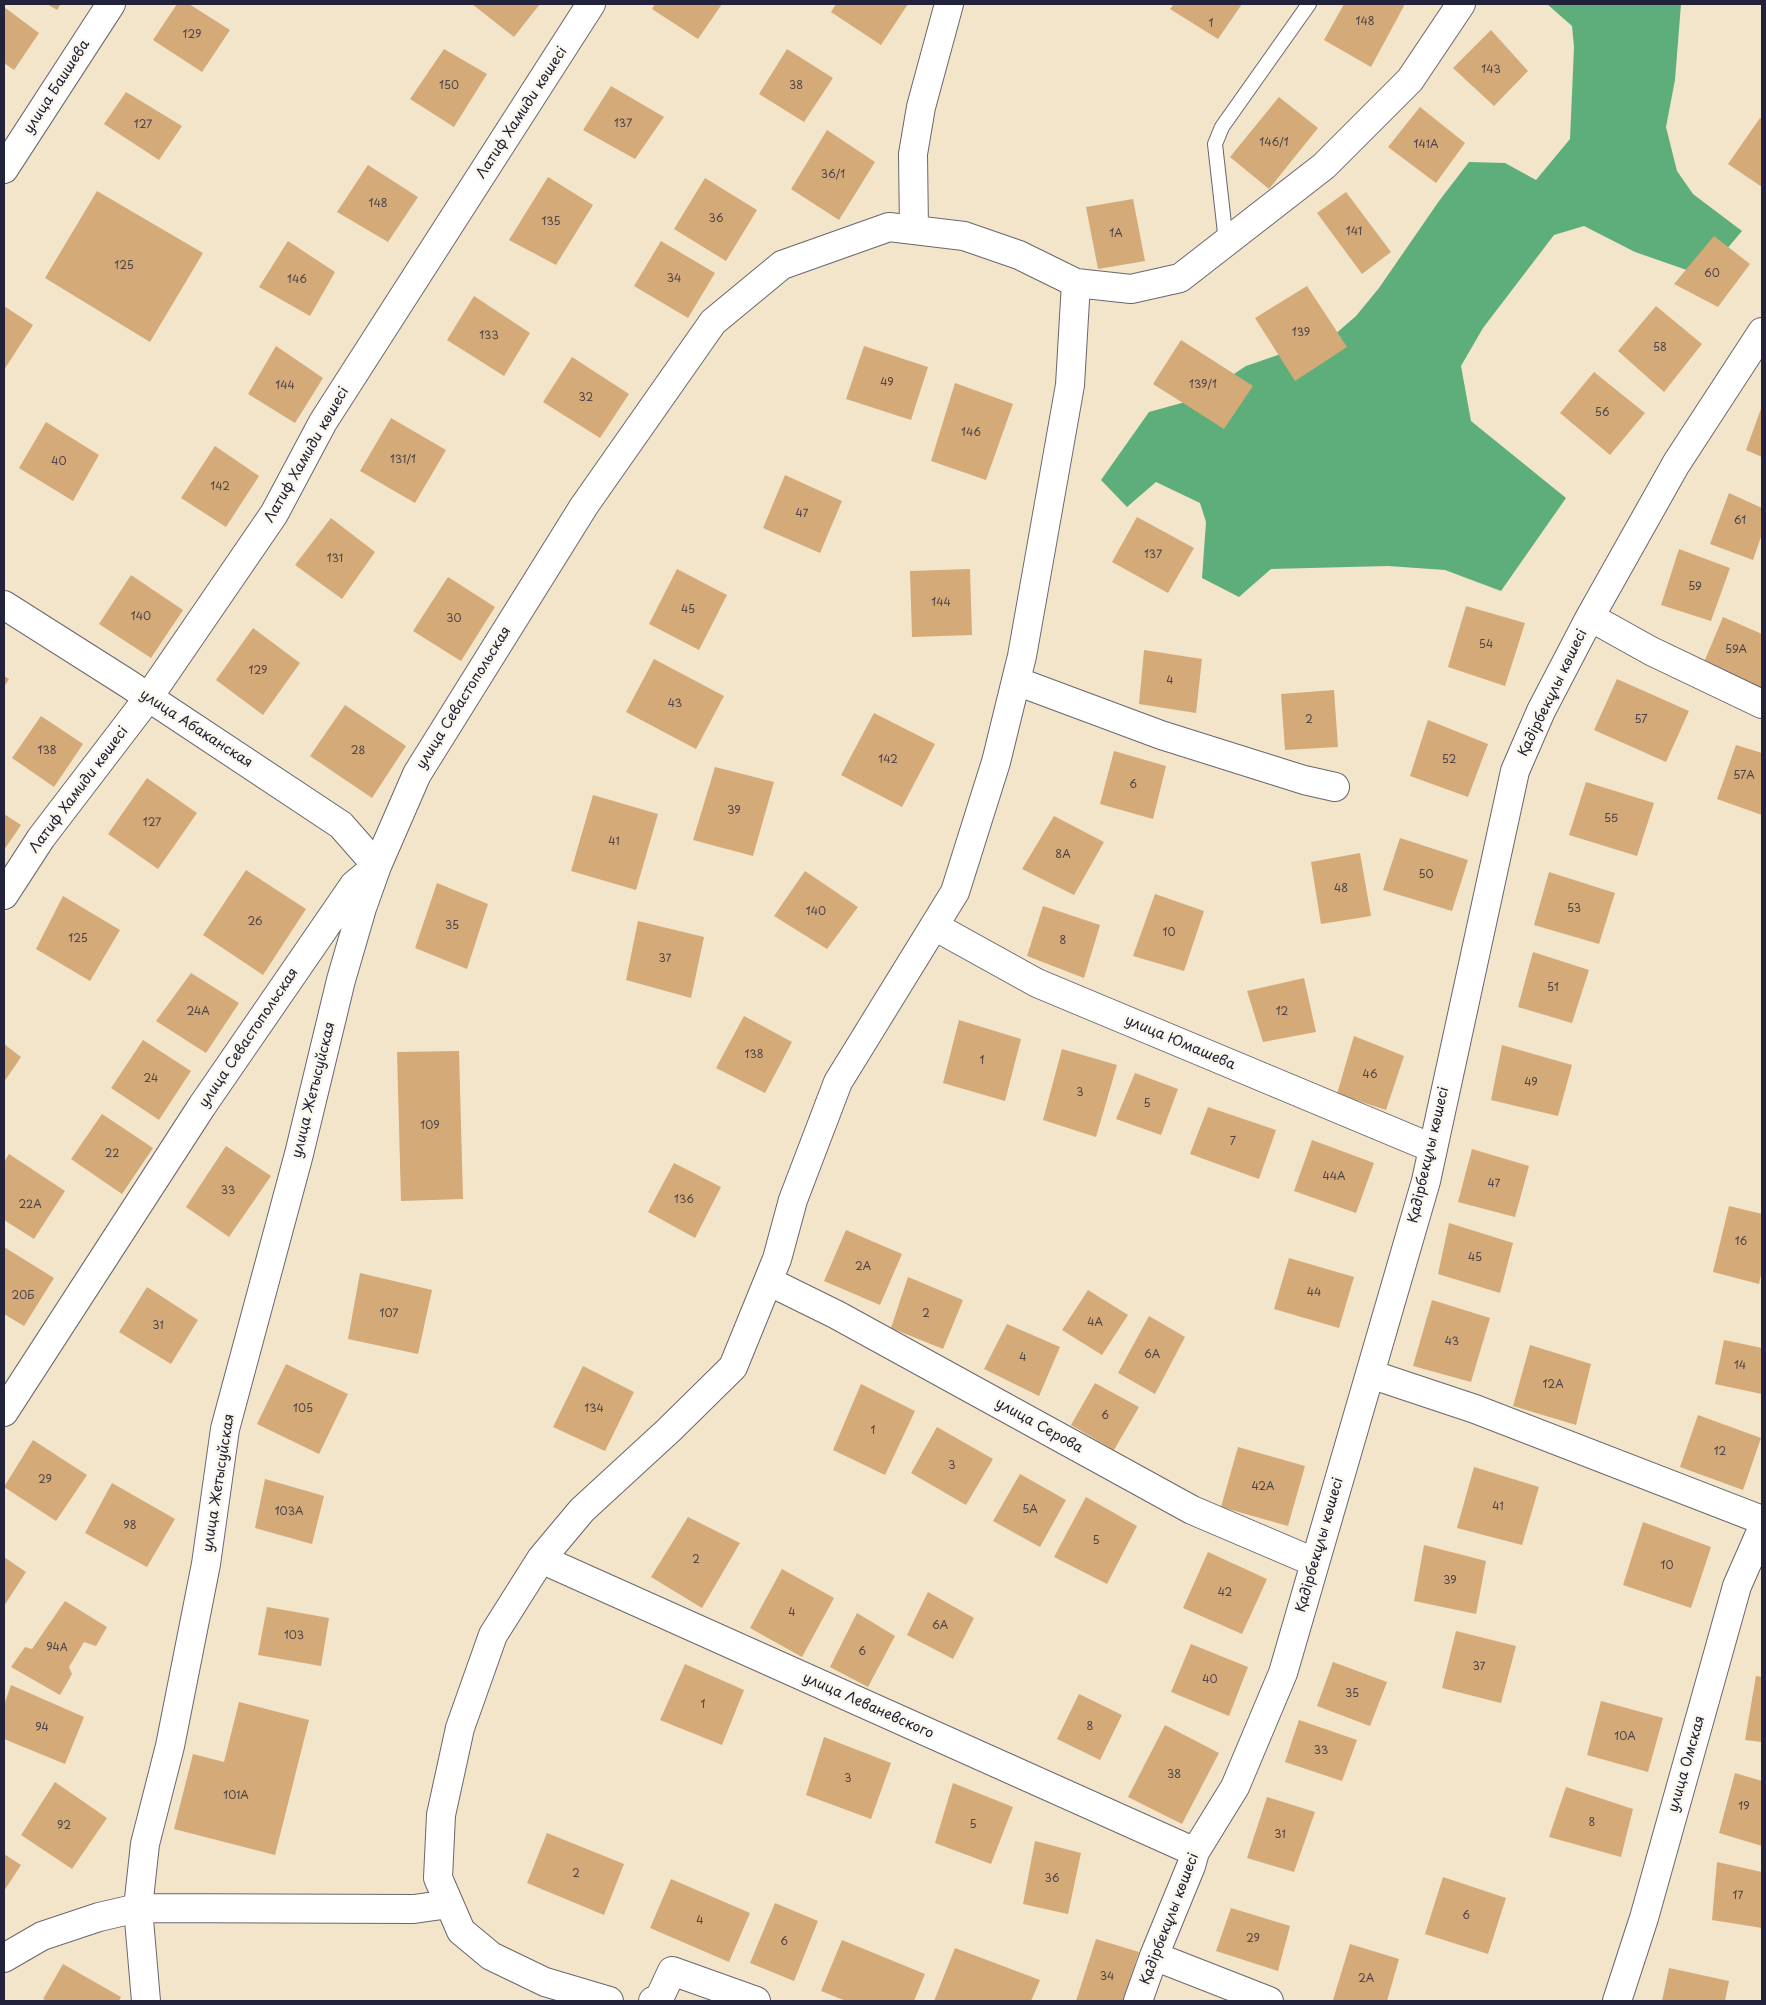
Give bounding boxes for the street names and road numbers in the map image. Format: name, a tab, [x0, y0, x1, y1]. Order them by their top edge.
street label: улица Баишева	[20, 37, 94, 137]
street label: Латиф Хамиди көшесі	[473, 44, 571, 182]
street label: Латиф Хамиди көшесі	[261, 384, 353, 526]
street label: улица Севастопольская	[413, 624, 515, 772]
street label: Қадірбекұлы көшесі	[1515, 627, 1591, 759]
street label: улица Абаканская	[137, 686, 255, 772]
street label: Латиф Хамиди көшесі	[26, 724, 132, 856]
street label: улица Севастопольская	[196, 965, 302, 1111]
street label: улица Юмашева	[1122, 1012, 1238, 1074]
street label: улица Жетысуйская	[289, 1020, 339, 1160]
street label: Қадірбекұлы көшесі	[1405, 1085, 1453, 1225]
street label: улица Серова	[992, 1395, 1086, 1457]
street label: улица Жетысуйская	[200, 1413, 238, 1553]
street label: Қадірбекұлы көшесі	[1293, 1476, 1347, 1614]
street label: улица Леваневского	[800, 1669, 936, 1743]
street label: улица Омская	[1665, 1714, 1709, 1814]
street label: Қадірбекұлы көшесі	[1137, 1851, 1203, 1987]

